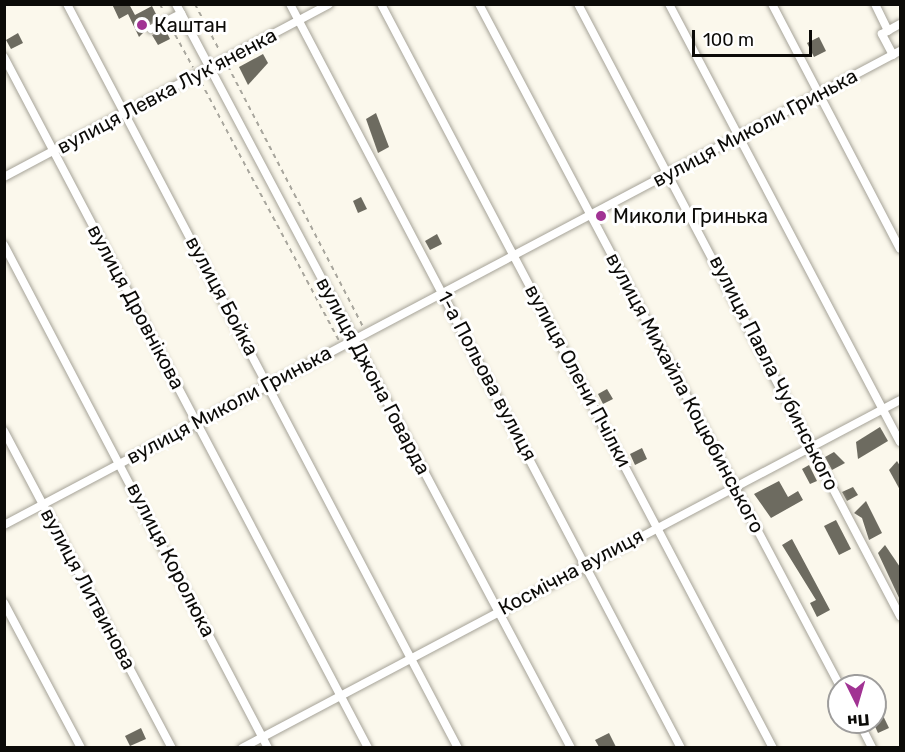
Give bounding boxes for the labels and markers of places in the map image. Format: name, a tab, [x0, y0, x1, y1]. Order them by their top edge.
place label: Каштан	[154, 13, 227, 37]
marker: Каштан	[135, 18, 149, 32]
place label: Миколи Гринька	[613, 204, 768, 228]
marker: Миколи Гринька	[594, 209, 608, 223]

